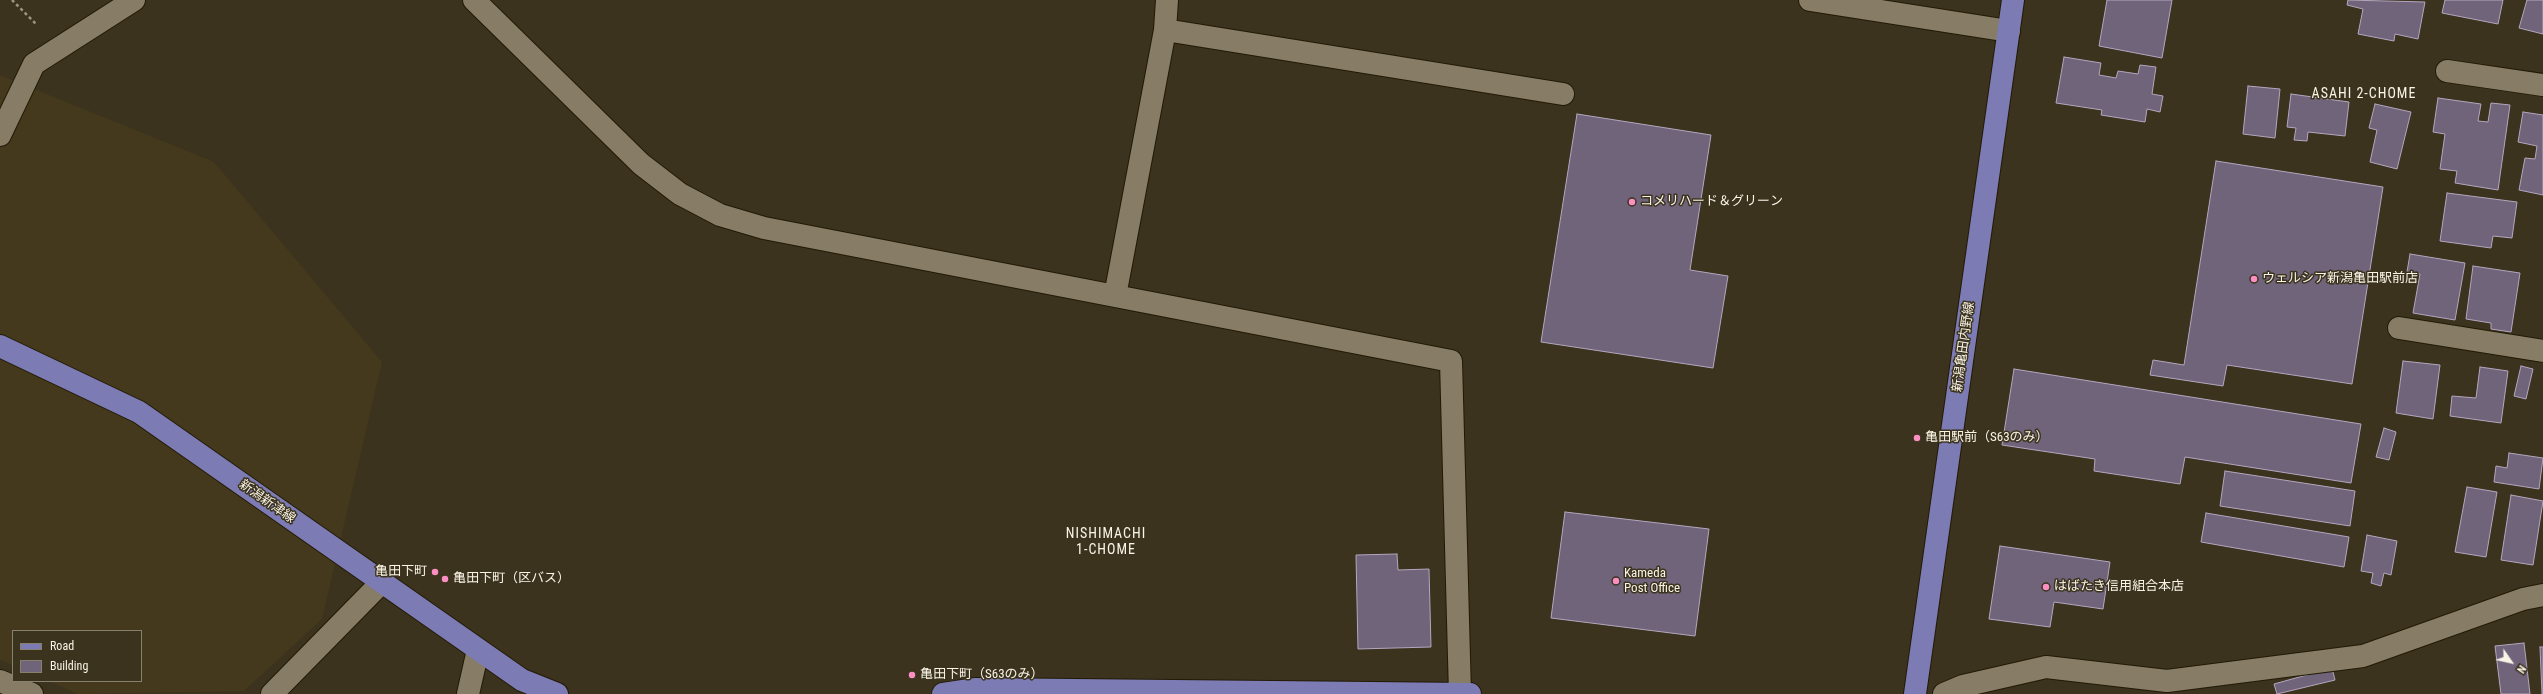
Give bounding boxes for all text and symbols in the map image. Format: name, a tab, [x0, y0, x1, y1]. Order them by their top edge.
district label: ASAHI 2-CHOME	[2312, 86, 2416, 102]
place label: コメリハード＆グリーン	[1640, 194, 1783, 210]
marker: コメリハード＆グリーン	[1627, 197, 1637, 207]
place label: ウェルシア新潟亀田駅前店	[2262, 271, 2418, 287]
marker: ウェルシア新潟亀田駅前店	[2249, 274, 2259, 284]
street label: 新潟亀田内野線	[1950, 301, 1978, 393]
place label: 亀田駅前（S63のみ）	[1925, 430, 2049, 446]
marker: 亀田駅前（S63のみ）	[1912, 433, 1922, 443]
street label: 新潟新津線	[236, 477, 298, 527]
district label: NISHIMACHI 1-CHOME	[1066, 526, 1146, 558]
place label: 亀田下町	[375, 564, 427, 580]
place label: Kameda Post Office	[1624, 566, 1680, 597]
marker: 亀田下町	[430, 567, 440, 577]
place label: 亀田下町（区バス）	[453, 571, 570, 587]
marker: 亀田下町（区バス）	[440, 574, 450, 584]
marker: Kameda Post Office	[1611, 576, 1621, 586]
place label: はばたき信用組合本店	[2054, 579, 2184, 595]
marker: はばたき信用組合本店	[2041, 582, 2051, 592]
legend	[12, 630, 142, 682]
text: Road	[50, 639, 74, 653]
north arrow	[2491, 642, 2531, 682]
text: Building	[50, 659, 88, 673]
text: N	[2514, 663, 2529, 675]
place label: 亀田下町（S63のみ）	[920, 667, 1044, 683]
marker: 亀田下町（S63のみ）	[907, 670, 917, 680]

